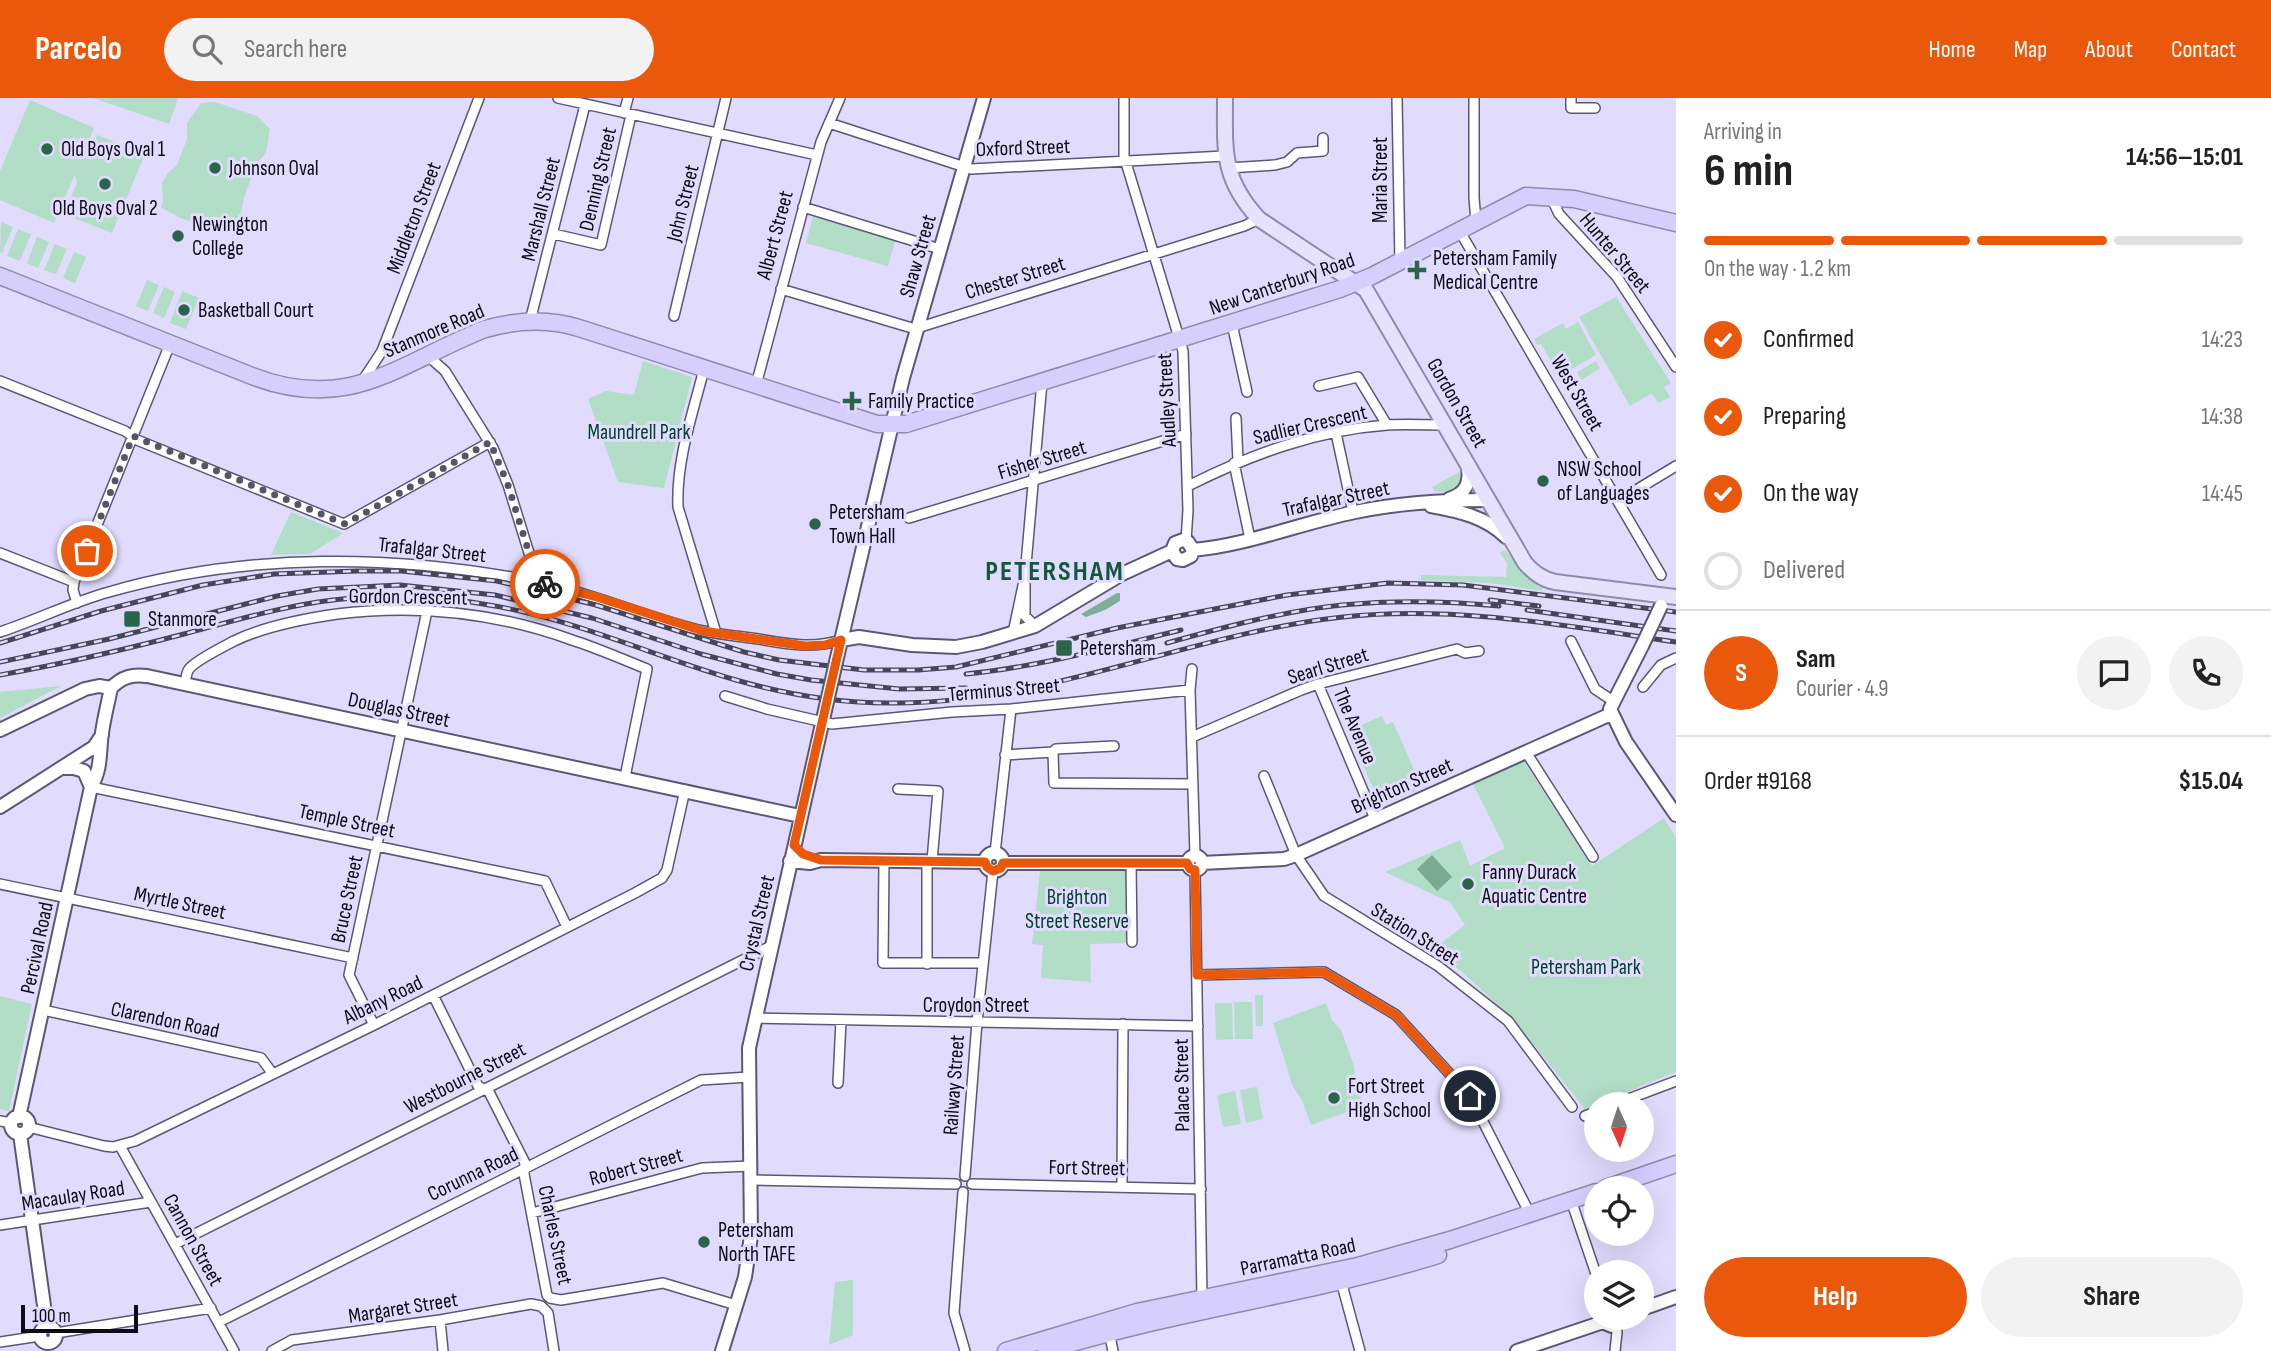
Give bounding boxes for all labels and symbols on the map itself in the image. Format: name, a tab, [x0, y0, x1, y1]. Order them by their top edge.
street label: Denning Street	[574, 125, 622, 233]
street label: Oxford Street	[975, 134, 1071, 162]
place label: Old Boys Oval 1	[61, 137, 166, 162]
street label: Maria Street	[1368, 137, 1393, 223]
marker: Old Boys Oval 1	[39, 141, 55, 157]
street label: Marshall Street	[516, 154, 566, 264]
place label: Johnson Oval	[228, 156, 319, 181]
street label: Middleton Street	[381, 159, 447, 277]
marker: Johnson Oval	[207, 160, 223, 176]
street label: John Street	[661, 162, 705, 245]
marker: Old Boys Oval 2	[97, 176, 113, 192]
street label: Albert Street	[751, 188, 799, 283]
place label: Old Boys Oval 2	[52, 196, 158, 221]
street label: Hunter Street	[1574, 208, 1656, 298]
place label: Newington College	[192, 212, 268, 261]
street label: Shaw Street	[894, 212, 942, 300]
marker: Newington College	[170, 228, 186, 244]
place label: Petersham Family Medical Centre	[1433, 246, 1557, 295]
street label: New Canterbury Road	[1206, 247, 1358, 321]
street label: Chester Street	[962, 251, 1068, 305]
marker: Petersham Family Medical Centre	[1407, 260, 1427, 280]
place label: Basketball Court	[198, 298, 314, 323]
street label: Stanmore Road	[380, 299, 488, 363]
marker: Basketball Court	[176, 302, 192, 318]
street label: West Street	[1545, 351, 1609, 435]
street label: Audley Street	[1152, 352, 1182, 449]
street label: Gordon Street	[1421, 354, 1493, 452]
place label: Family Practice	[868, 389, 974, 414]
marker: Family Practice	[842, 391, 862, 411]
street label: Sadlier Crescent	[1251, 400, 1369, 450]
park label: Maundrell Park	[587, 420, 691, 445]
street label: Fisher Street	[995, 435, 1089, 485]
place label: NSW School of Languages	[1557, 457, 1649, 506]
marker: NSW School of Languages	[1535, 473, 1551, 489]
street label: Trafalgar Street	[1280, 475, 1392, 523]
place label: Petersham Town Hall	[829, 500, 905, 549]
marker: Petersham Town Hall	[807, 516, 823, 532]
pin	[57, 521, 117, 581]
street label: Trafalgar Street	[377, 532, 487, 568]
courier	[510, 549, 580, 619]
district label: PETERSHAM	[985, 555, 1125, 588]
street label: Gordon Crescent	[348, 583, 468, 611]
place label: Stanmore	[148, 607, 217, 632]
marker: Stanmore	[122, 609, 142, 629]
place label: Petersham	[1080, 636, 1156, 661]
marker: Petersham	[1054, 638, 1074, 658]
street label: Searl Street	[1285, 642, 1371, 690]
street label: Terminus Street	[947, 673, 1061, 707]
street label: The Avenue	[1328, 684, 1382, 768]
street label: Douglas Street	[346, 687, 452, 733]
street label: Brighton Street	[1347, 753, 1457, 819]
street label: Temple Street	[297, 799, 397, 843]
street label: Bruce Street	[326, 853, 368, 945]
place label: Fanny Durack Aquatic Centre	[1481, 860, 1587, 909]
street label: Crystal Street	[734, 872, 780, 974]
marker: Fanny Durack Aquatic Centre	[1460, 876, 1476, 892]
street label: Myrtle Street	[132, 881, 228, 925]
park label: Brighton Street Reserve	[1025, 885, 1129, 934]
street label: Station Street	[1366, 897, 1464, 971]
street label: Percival Road	[15, 900, 59, 996]
park label: Petersham Park	[1531, 955, 1641, 980]
street label: Albany Road	[338, 970, 427, 1030]
street label: Croydon Street	[923, 993, 1029, 1018]
street label: Clarendon Road	[109, 996, 221, 1044]
street label: Railway Street	[938, 1034, 970, 1136]
street label: Westbourne Street	[400, 1037, 530, 1119]
street label: Palace Street	[1169, 1038, 1195, 1132]
pin	[1440, 1066, 1500, 1126]
place label: Fort Street High School	[1348, 1074, 1431, 1123]
marker: Fort Street High School	[1326, 1090, 1342, 1106]
north arrow	[1584, 1092, 1654, 1162]
street label: Corunna Road	[424, 1141, 522, 1207]
street label: Robert Street	[587, 1143, 685, 1191]
street label: Fort Street	[1048, 1155, 1126, 1181]
street label: Macaulay Road	[20, 1176, 126, 1216]
street label: Charles Street	[532, 1183, 578, 1287]
street label: Cannon Street	[158, 1190, 228, 1290]
place label: Petersham North TAFE	[718, 1218, 796, 1267]
street label: Parramatta Road	[1238, 1233, 1358, 1281]
marker: Petersham North TAFE	[696, 1234, 712, 1250]
street label: Margaret Street	[347, 1287, 459, 1329]
scale bar	[21, 1302, 138, 1334]

